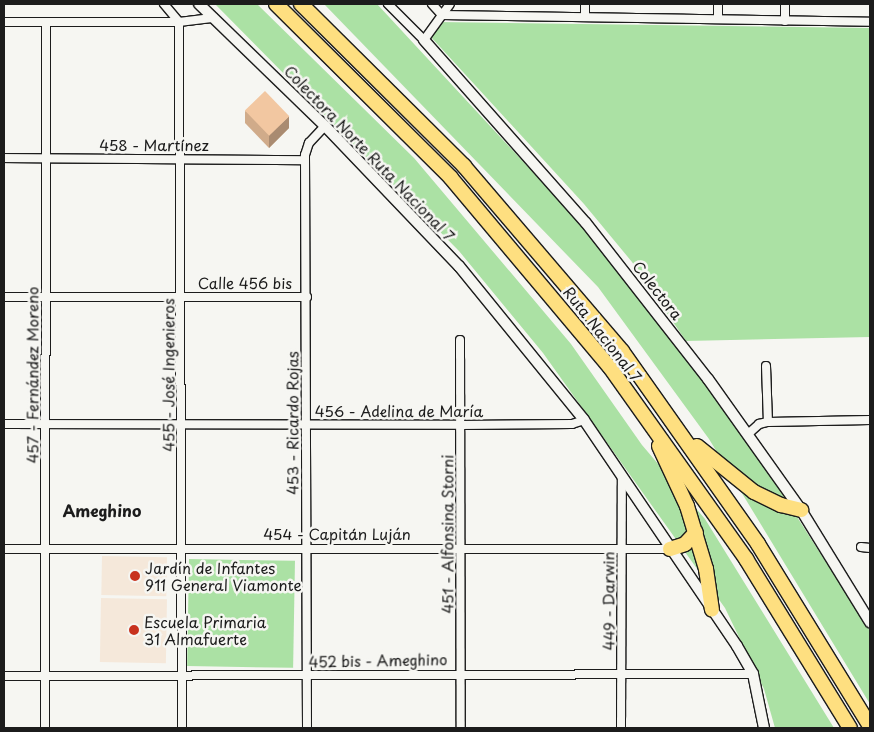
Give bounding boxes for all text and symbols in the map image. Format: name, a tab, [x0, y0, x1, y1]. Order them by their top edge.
street label: Colectora Norte Ruta Nacional 7	[282, 62, 458, 244]
street label: 458 - Martínez	[99, 136, 209, 154]
street label: Colectora	[629, 257, 687, 323]
street label: Calle 456 bis	[197, 274, 293, 292]
street label: Ruta Nacional 7	[560, 283, 646, 385]
street label: 457 - Fernández Moreno	[23, 285, 41, 465]
street label: 455 - José Ingenieros	[159, 298, 177, 452]
street label: 453 - Ricardo Rojas	[283, 351, 301, 495]
street label: 456 - Adelina de María	[314, 402, 484, 420]
street label: 451 - Alfonsina Storni	[438, 454, 456, 614]
district label: Ameghino	[63, 500, 141, 520]
street label: 454 - Capitán Luján	[263, 525, 411, 543]
street label: 449 - Darwin	[599, 551, 617, 651]
place label: Jardín de Infantes 911 General Viamonte	[145, 558, 302, 593]
marker: Jardín de Infantes 911 General Viamonte	[129, 570, 141, 582]
place label: Escuela Primaria 31 Almafuerte	[144, 612, 266, 647]
marker: Escuela Primaria 31 Almafuerte	[128, 624, 140, 636]
street label: 452 bis - Ameghino	[307, 650, 449, 670]

